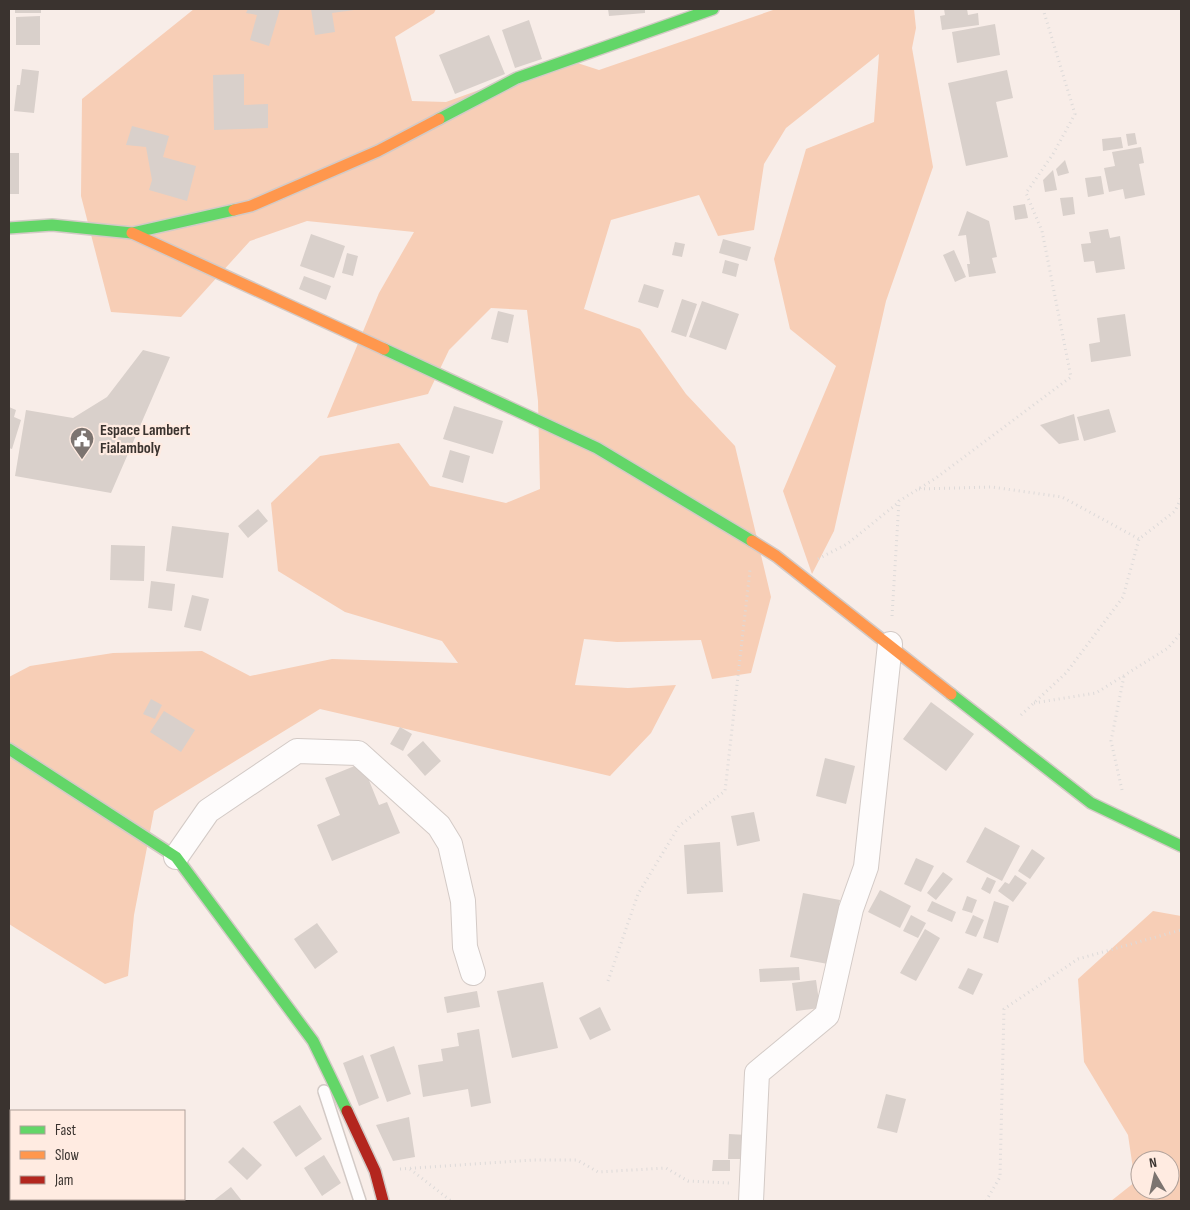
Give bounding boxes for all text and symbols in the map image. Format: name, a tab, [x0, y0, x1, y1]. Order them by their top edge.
place label: Espace Lambert Fialamboly	[100, 421, 190, 458]
public building icon: Espace Lambert Fialamboly	[69, 426, 95, 460]
legend	[10, 1110, 185, 1200]
text: Fast	[55, 1121, 77, 1140]
text: Slow	[55, 1146, 79, 1165]
north arrow	[1130, 1150, 1180, 1200]
text: N	[1148, 1154, 1158, 1172]
text: Jam	[54, 1171, 73, 1190]

